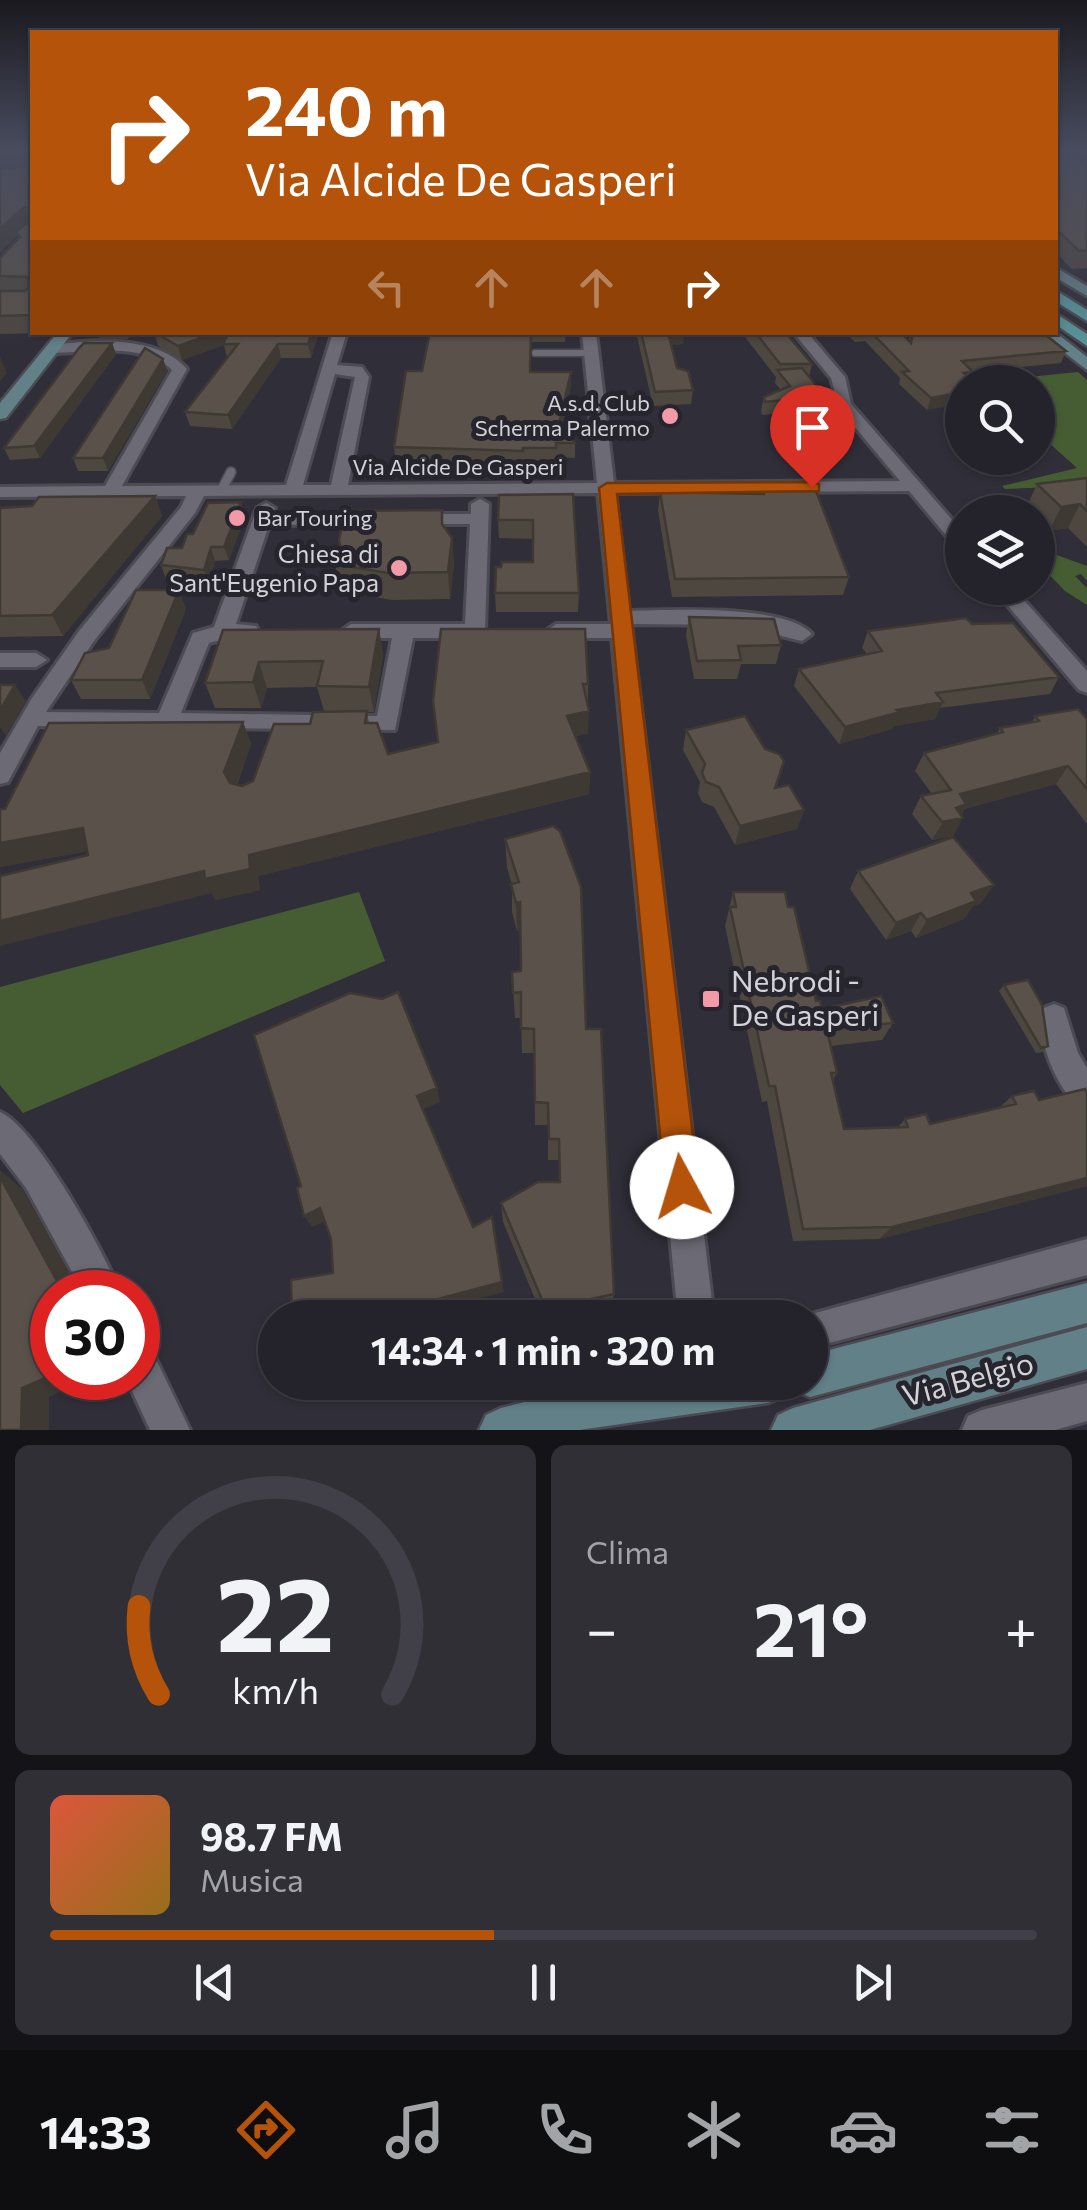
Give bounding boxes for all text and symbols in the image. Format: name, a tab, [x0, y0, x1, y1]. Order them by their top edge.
text: 240 m	[245, 65, 448, 150]
icon: right	[80, 70, 210, 200]
text: Via Alcide De Gasperi	[245, 150, 677, 205]
icon: left	[359, 260, 414, 315]
icon: ahead	[464, 260, 519, 315]
icon: ahead	[569, 260, 624, 315]
icon: right	[674, 260, 729, 315]
map controls	[945, 365, 1055, 605]
button: search	[945, 365, 1055, 475]
pin	[770, 385, 855, 488]
place label: A.s.d. Club Scherma Palermo	[475, 389, 650, 441]
icon: arrive	[785, 400, 840, 455]
marker: A.s.d. Club Scherma Palermo	[659, 405, 681, 427]
street label: Via Alcide De Gasperi	[352, 453, 564, 480]
button: layers	[945, 495, 1055, 605]
place label: Bar Touring	[257, 504, 373, 531]
marker: Bar Touring	[226, 507, 248, 529]
place label: Chiesa di Sant'Eugenio Papa	[169, 538, 379, 597]
marker: Chiesa di Sant'Eugenio Papa	[388, 557, 410, 579]
place label: Nebrodi - De Gasperi	[731, 961, 879, 1032]
marker: Nebrodi - De Gasperi	[700, 988, 722, 1010]
position arrow	[630, 1135, 734, 1239]
speed limit sign: 30	[30, 1270, 160, 1400]
text: 14:34 · 1 min · 320 m	[371, 1326, 715, 1373]
street label: Via Belgio	[898, 1342, 1037, 1413]
text: Clima	[586, 1531, 669, 1571]
text: 22	[216, 1546, 335, 1673]
text: 21°	[754, 1581, 868, 1672]
text: −	[586, 1594, 617, 1661]
text: +	[1005, 1594, 1037, 1661]
text: km/h	[232, 1668, 319, 1711]
text: 98.7 FM	[200, 1812, 343, 1859]
text: Musica	[200, 1859, 304, 1899]
icon: previous	[187, 1955, 242, 2010]
icon: pause	[516, 1955, 571, 2010]
icon: next	[845, 1955, 900, 2010]
icon: directions	[231, 2095, 301, 2165]
icon: music	[380, 2095, 450, 2165]
icon: phone	[530, 2095, 600, 2165]
icon: climate	[679, 2095, 749, 2165]
icon: car	[828, 2095, 898, 2165]
icon: filters	[977, 2095, 1047, 2165]
text: 14:33	[40, 2103, 152, 2158]

